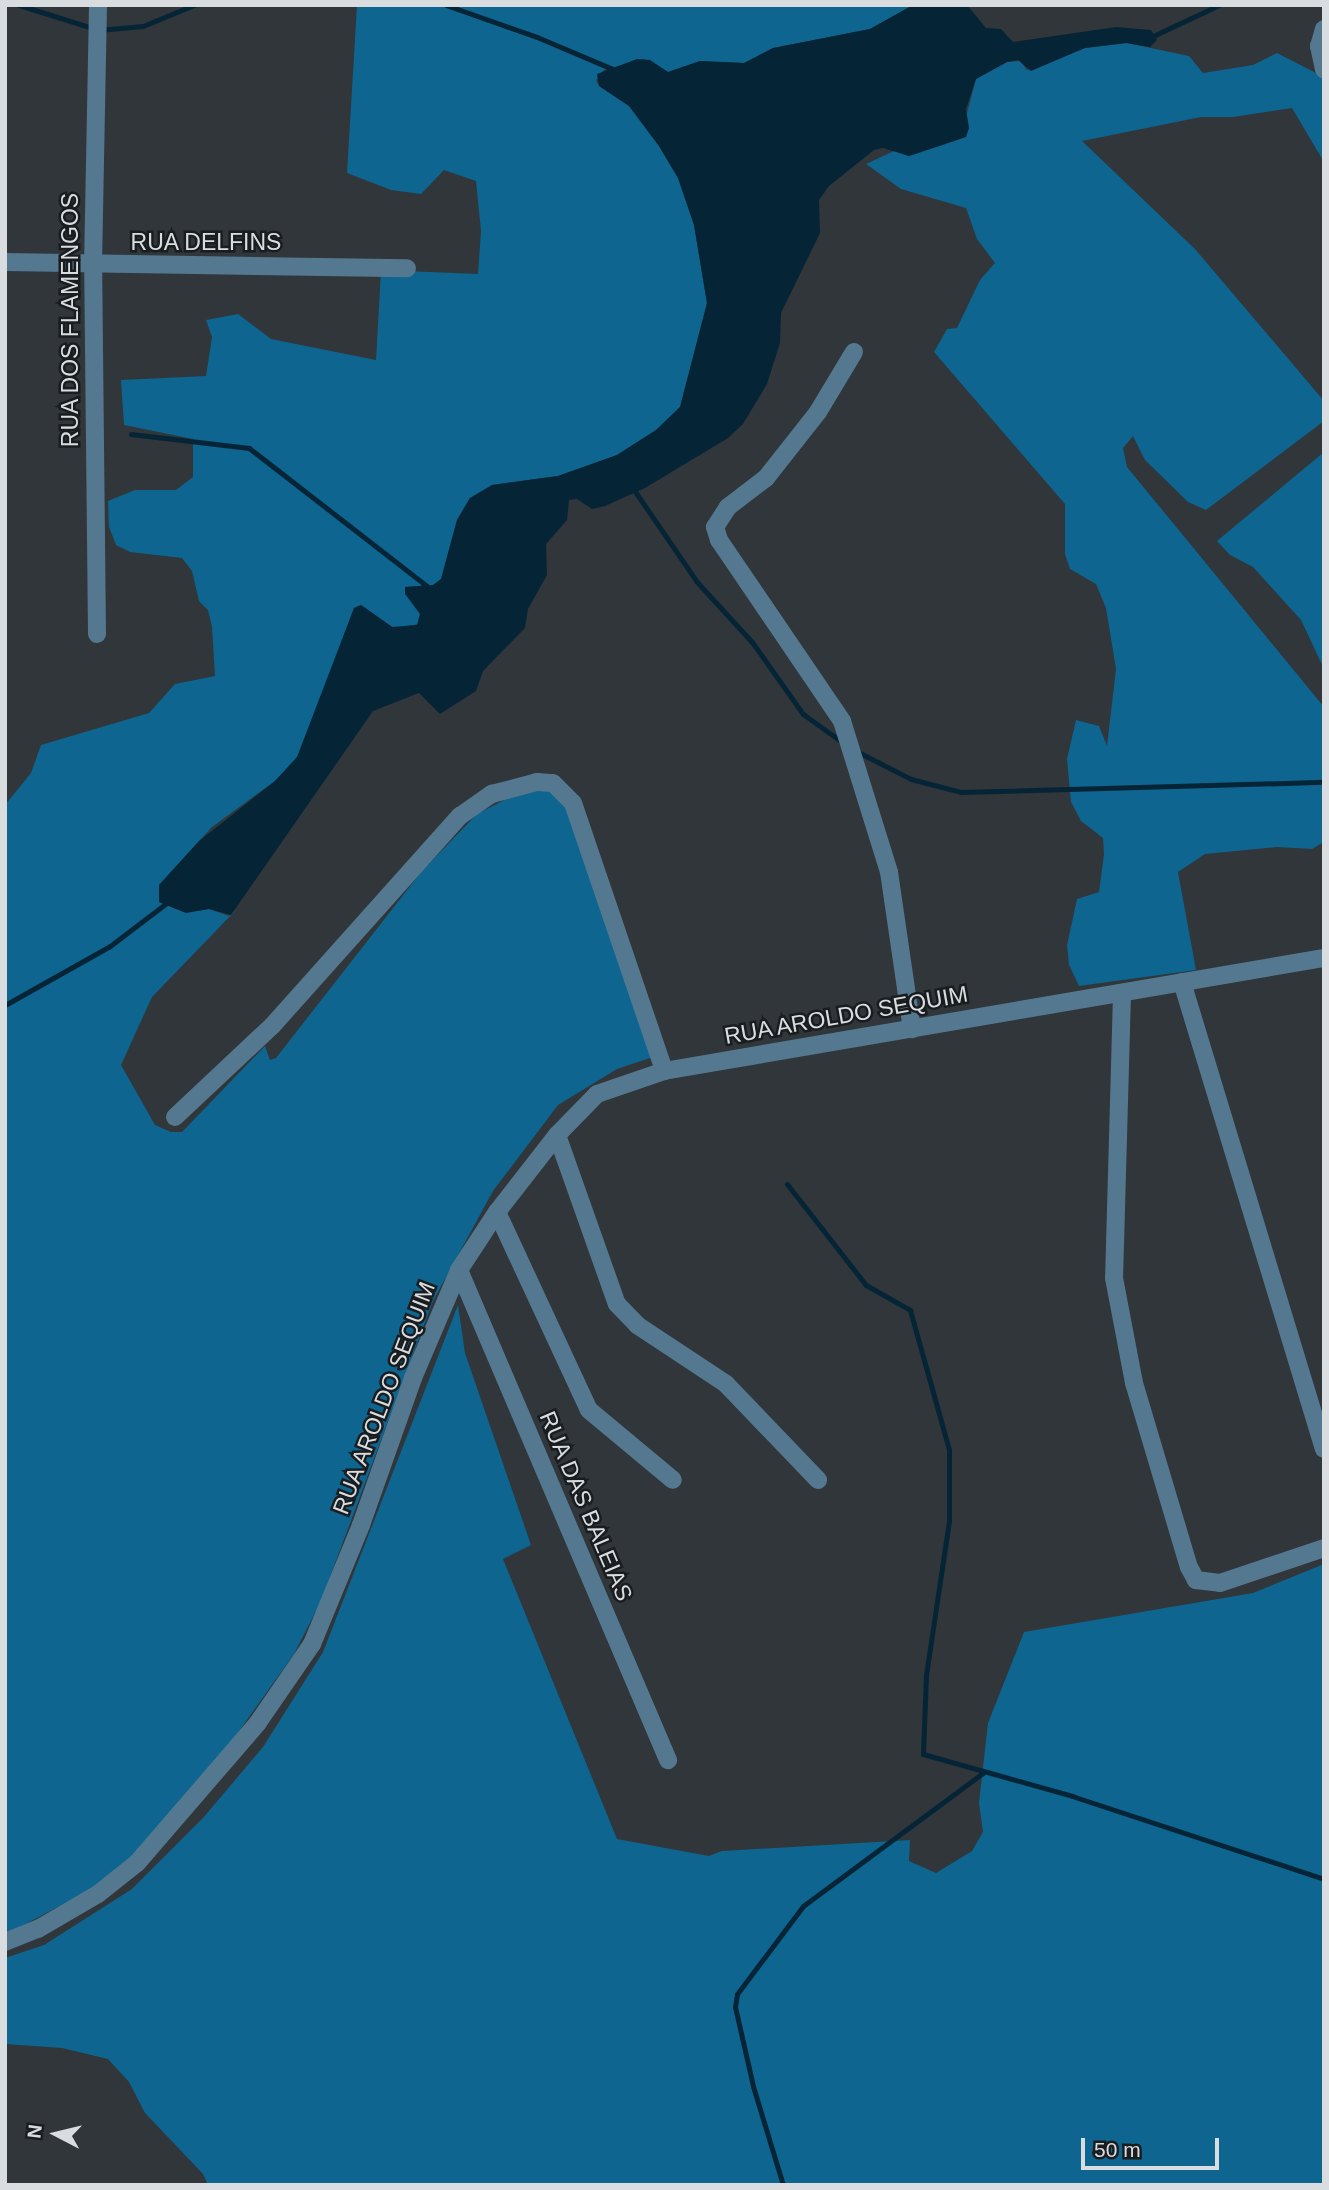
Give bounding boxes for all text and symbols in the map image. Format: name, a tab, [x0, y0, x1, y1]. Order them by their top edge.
street label: RUA DOS FLAMENGOS	[56, 192, 84, 448]
street label: RUA DELFINS	[130, 228, 282, 256]
street label: RUA AROLDO SEQUIM	[721, 980, 971, 1050]
street label: RUA AROLDO SEQUIM	[326, 1277, 442, 1519]
street label: RUA DAS BALEIAS	[533, 1406, 639, 1606]
north arrow	[21, 2099, 91, 2169]
text: N	[23, 2123, 46, 2139]
scale bar	[1084, 2124, 1222, 2168]
text: 50 m	[1094, 2138, 1141, 2161]

